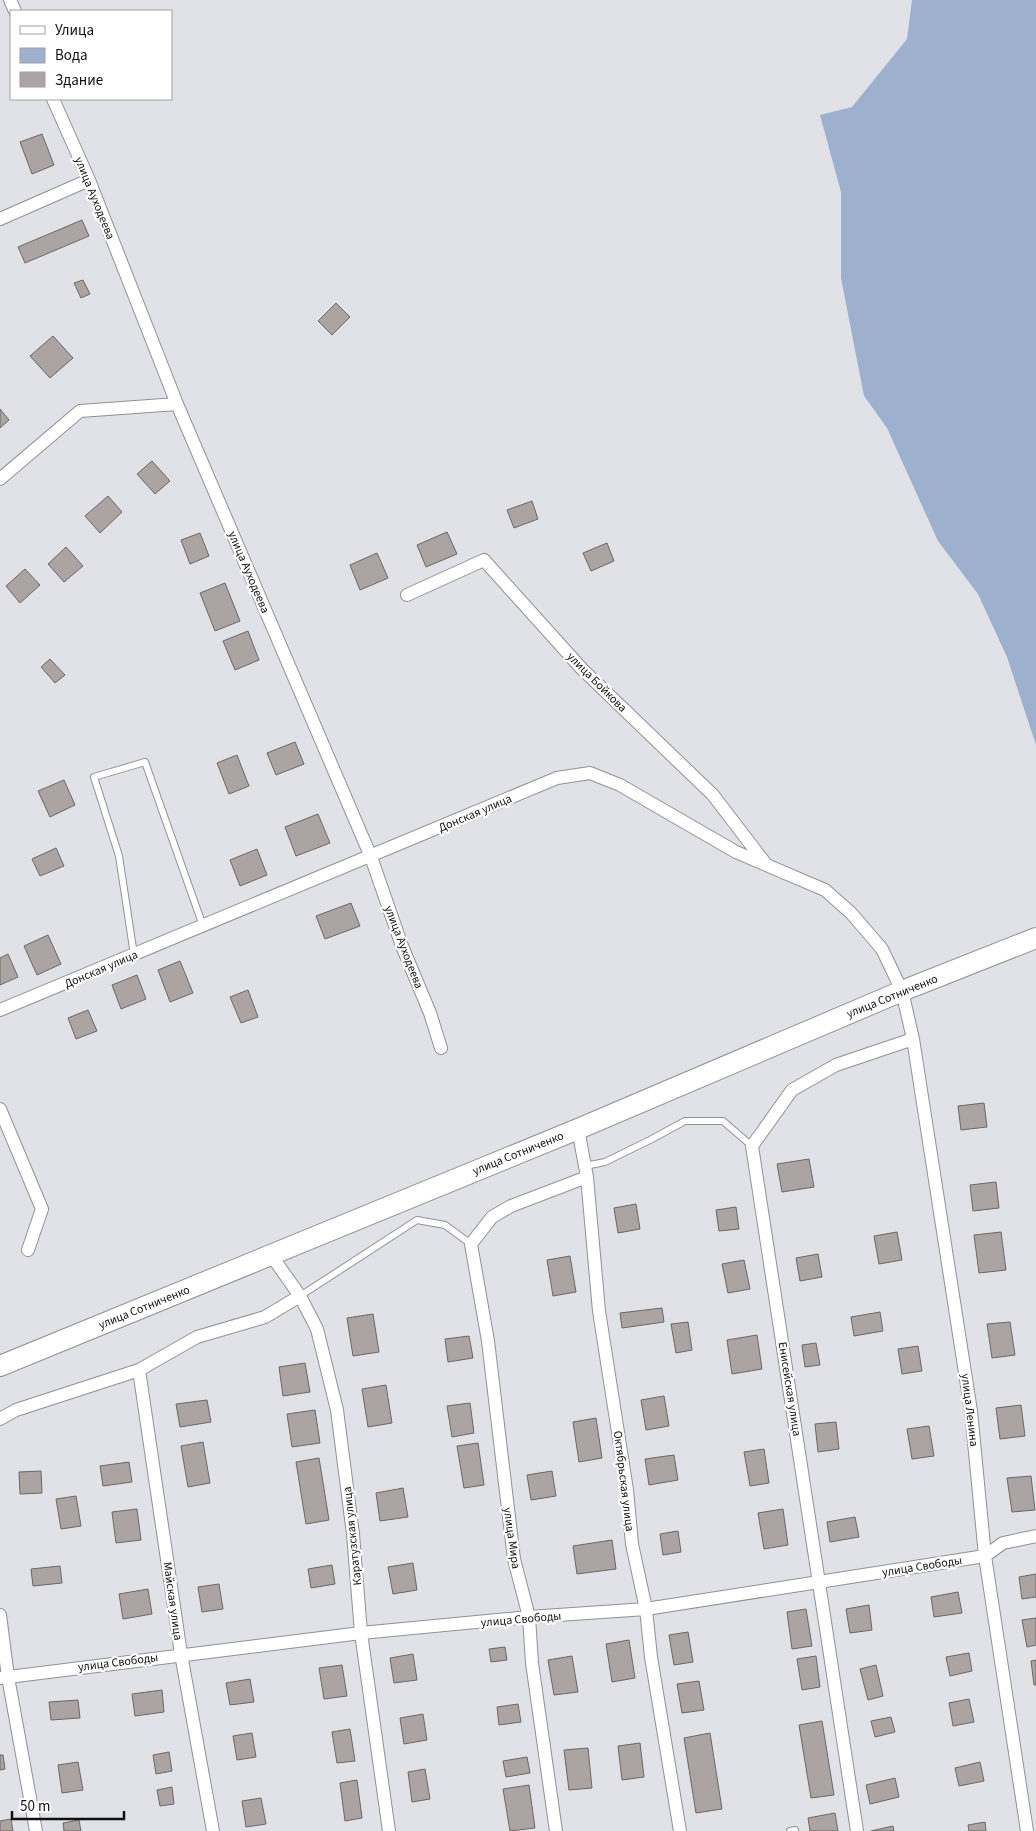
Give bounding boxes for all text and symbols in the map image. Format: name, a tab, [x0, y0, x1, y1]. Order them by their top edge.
legend	[10, 10, 172, 100]
text: Улица	[55, 20, 94, 41]
text: Вода	[55, 45, 88, 66]
text: Здание	[55, 70, 103, 91]
street label: улица Ауходеева	[70, 154, 119, 242]
street label: улица Ауходеева	[224, 528, 274, 616]
street label: улица Бойкова	[563, 649, 630, 716]
street label: Донская улица	[436, 790, 515, 837]
street label: улица Ауходеева	[380, 903, 427, 991]
street label: Донская улица	[62, 946, 141, 993]
street label: улица Сотниченко	[844, 970, 940, 1023]
street label: улица Сотниченко	[470, 1127, 566, 1180]
street label: улица Сотниченко	[96, 1281, 192, 1334]
street label: Енисейская улица	[774, 1341, 805, 1437]
street label: улица Ленина	[957, 1372, 982, 1448]
street label: Октябрьская улица	[609, 1430, 638, 1532]
street label: Каратузская улица	[339, 1486, 366, 1586]
street label: улица Мира	[499, 1506, 524, 1570]
street label: улица Свободы	[881, 1552, 963, 1581]
street label: Майская улица	[159, 1561, 186, 1641]
street label: улица Свободы	[480, 1608, 562, 1631]
street label: улица Свободы	[77, 1649, 159, 1676]
scale bar	[12, 1788, 125, 1820]
text: 50 m	[20, 1796, 50, 1817]

